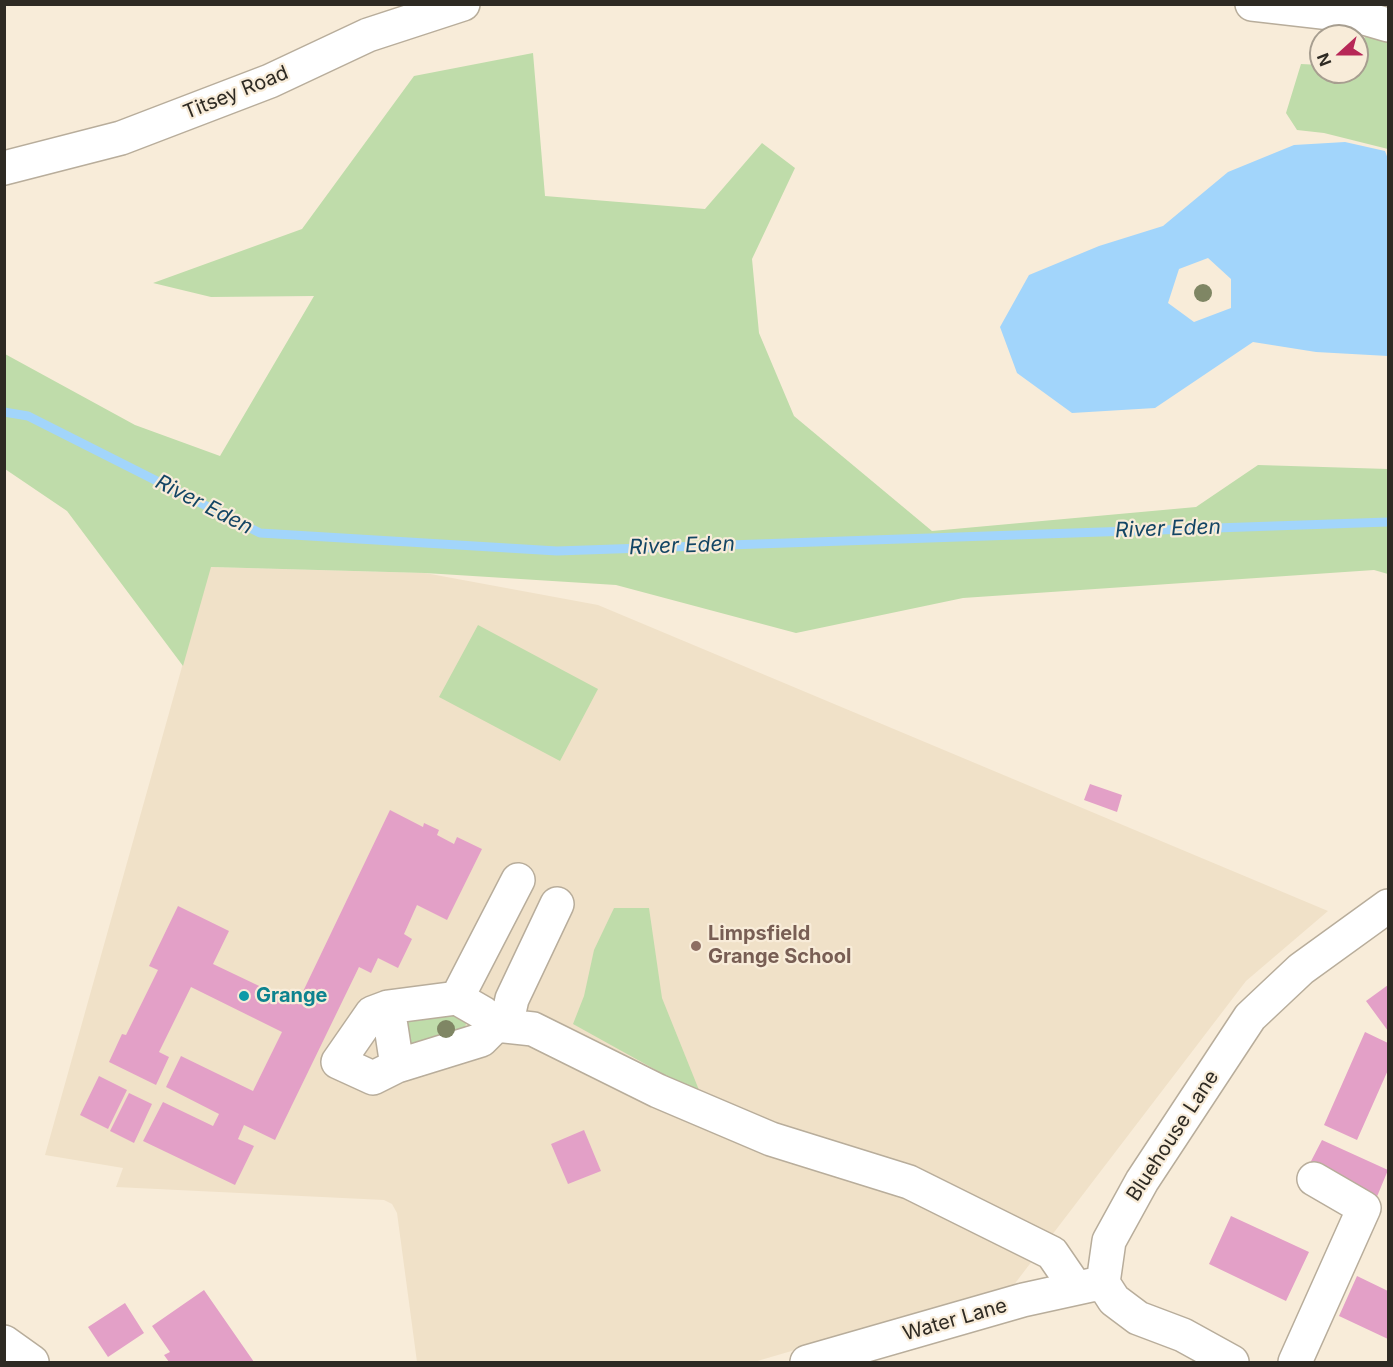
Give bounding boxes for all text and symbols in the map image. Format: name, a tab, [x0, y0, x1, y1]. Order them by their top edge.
north arrow	[1309, 24, 1369, 84]
text: N	[1313, 50, 1336, 69]
street label: Titsey Road	[180, 61, 292, 125]
water label: River Eden	[151, 470, 257, 540]
water label: River Eden	[1115, 515, 1221, 543]
water label: River Eden	[629, 532, 735, 560]
place label: Limpsfield Grange School	[708, 922, 851, 969]
marker: Limpsfield Grange School	[689, 939, 703, 953]
place label: Grange	[256, 984, 327, 1008]
marker: Grange	[237, 989, 251, 1003]
street label: Bluehouse Lane	[1122, 1066, 1224, 1206]
street label: Water Lane	[900, 1294, 1010, 1346]

